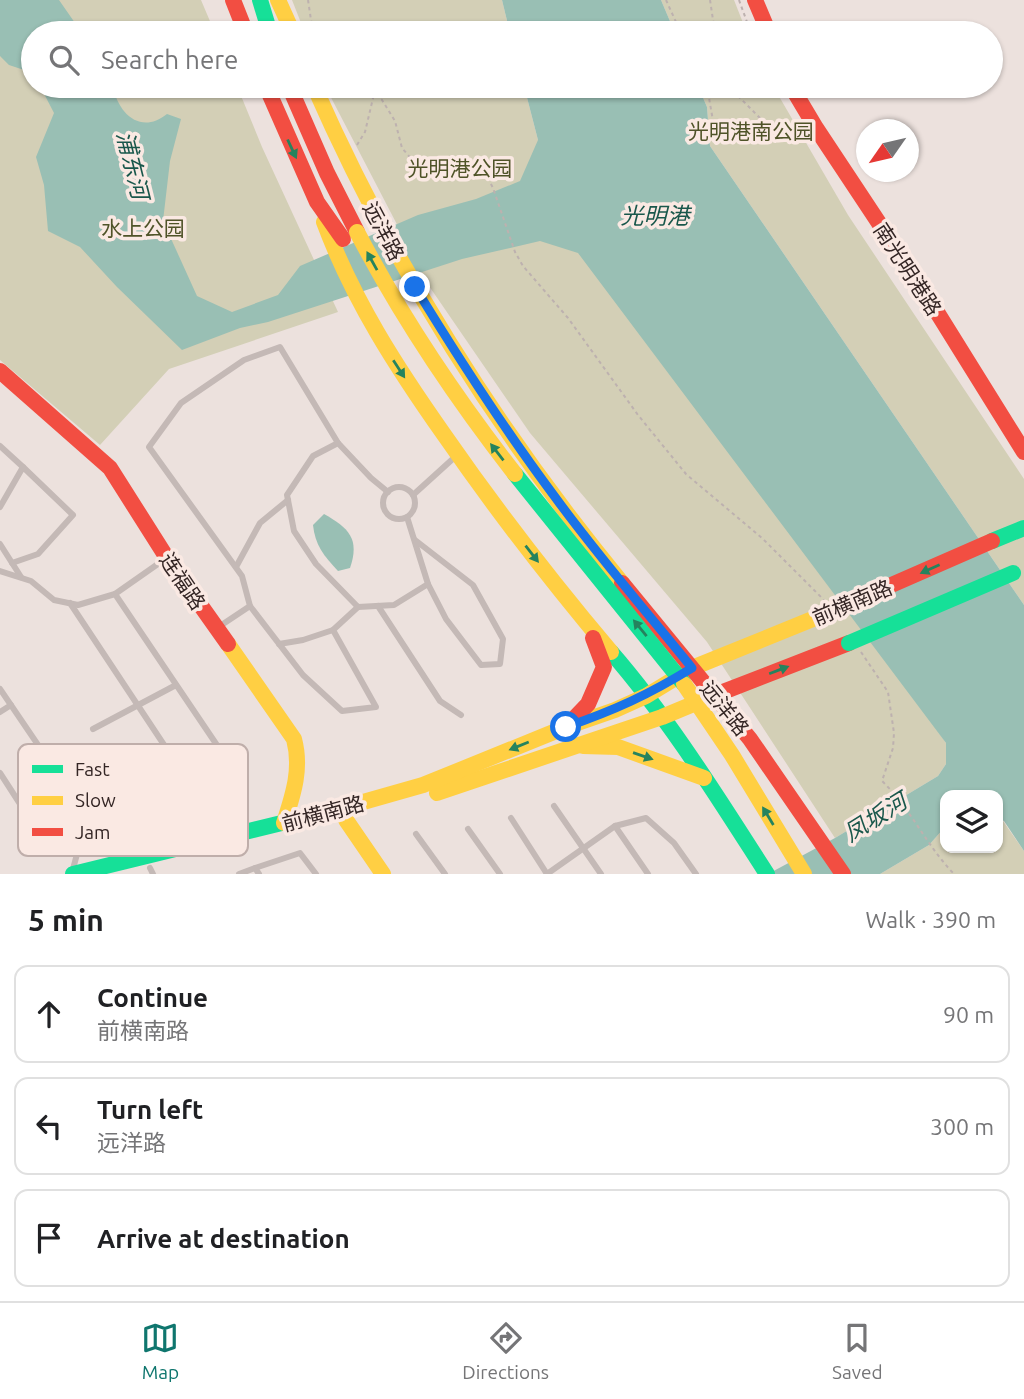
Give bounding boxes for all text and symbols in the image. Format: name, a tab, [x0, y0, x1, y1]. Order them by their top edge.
search box	[21, 21, 1003, 98]
icon: search	[45, 41, 83, 79]
text: Search here	[101, 45, 238, 74]
park label: 光明港南公园	[688, 119, 814, 143]
north arrow	[856, 119, 919, 182]
water label: 浦东河	[113, 129, 154, 205]
one-way arrow	[287, 138, 298, 159]
park label: 光明港公园	[408, 156, 513, 180]
street label: 远洋路	[359, 198, 409, 264]
water label: 光明港	[621, 203, 693, 228]
park label: 水上公园	[101, 216, 185, 240]
street label: 南光明港路	[869, 218, 947, 320]
one-way arrow	[366, 252, 378, 271]
route end	[399, 271, 430, 302]
one-way arrow	[392, 360, 405, 379]
one-way arrow	[489, 443, 504, 461]
one-way arrow	[524, 545, 538, 563]
street label: 连福路	[155, 548, 211, 614]
one-way arrow	[920, 563, 940, 575]
street label: 前横南路	[809, 575, 895, 629]
one-way arrow	[633, 620, 648, 637]
one-way arrow	[768, 665, 789, 676]
street label: 远洋路	[696, 676, 754, 740]
route start	[550, 711, 581, 742]
one-way arrow	[508, 740, 529, 751]
legend	[18, 744, 248, 856]
one-way arrow	[632, 751, 653, 762]
text: Fast	[75, 758, 110, 780]
water label: 凤坂河	[839, 786, 914, 846]
text: Slow	[75, 789, 116, 811]
map controls	[940, 790, 1003, 853]
button: layers	[940, 790, 1003, 853]
street label: 前横南路	[279, 791, 367, 835]
one-way arrow	[762, 806, 775, 825]
text: Jam	[75, 821, 111, 843]
text: 5 min	[28, 903, 104, 937]
text: Walk · 390 m	[865, 907, 996, 932]
text: Continue	[97, 983, 208, 1012]
icon: ahead	[30, 995, 68, 1033]
text: 90 m	[943, 1002, 994, 1027]
text: 前横南路	[97, 1018, 189, 1043]
text: Turn left	[97, 1095, 203, 1124]
icon: left	[30, 1107, 68, 1145]
text: 300 m	[930, 1114, 994, 1139]
text: 远洋路	[97, 1130, 166, 1155]
icon: arrive	[30, 1219, 68, 1257]
text: Arrive at destination	[97, 1224, 350, 1253]
tab: Map	[141, 1319, 179, 1383]
tab: Directions	[462, 1319, 549, 1383]
tab: Saved	[832, 1319, 883, 1383]

